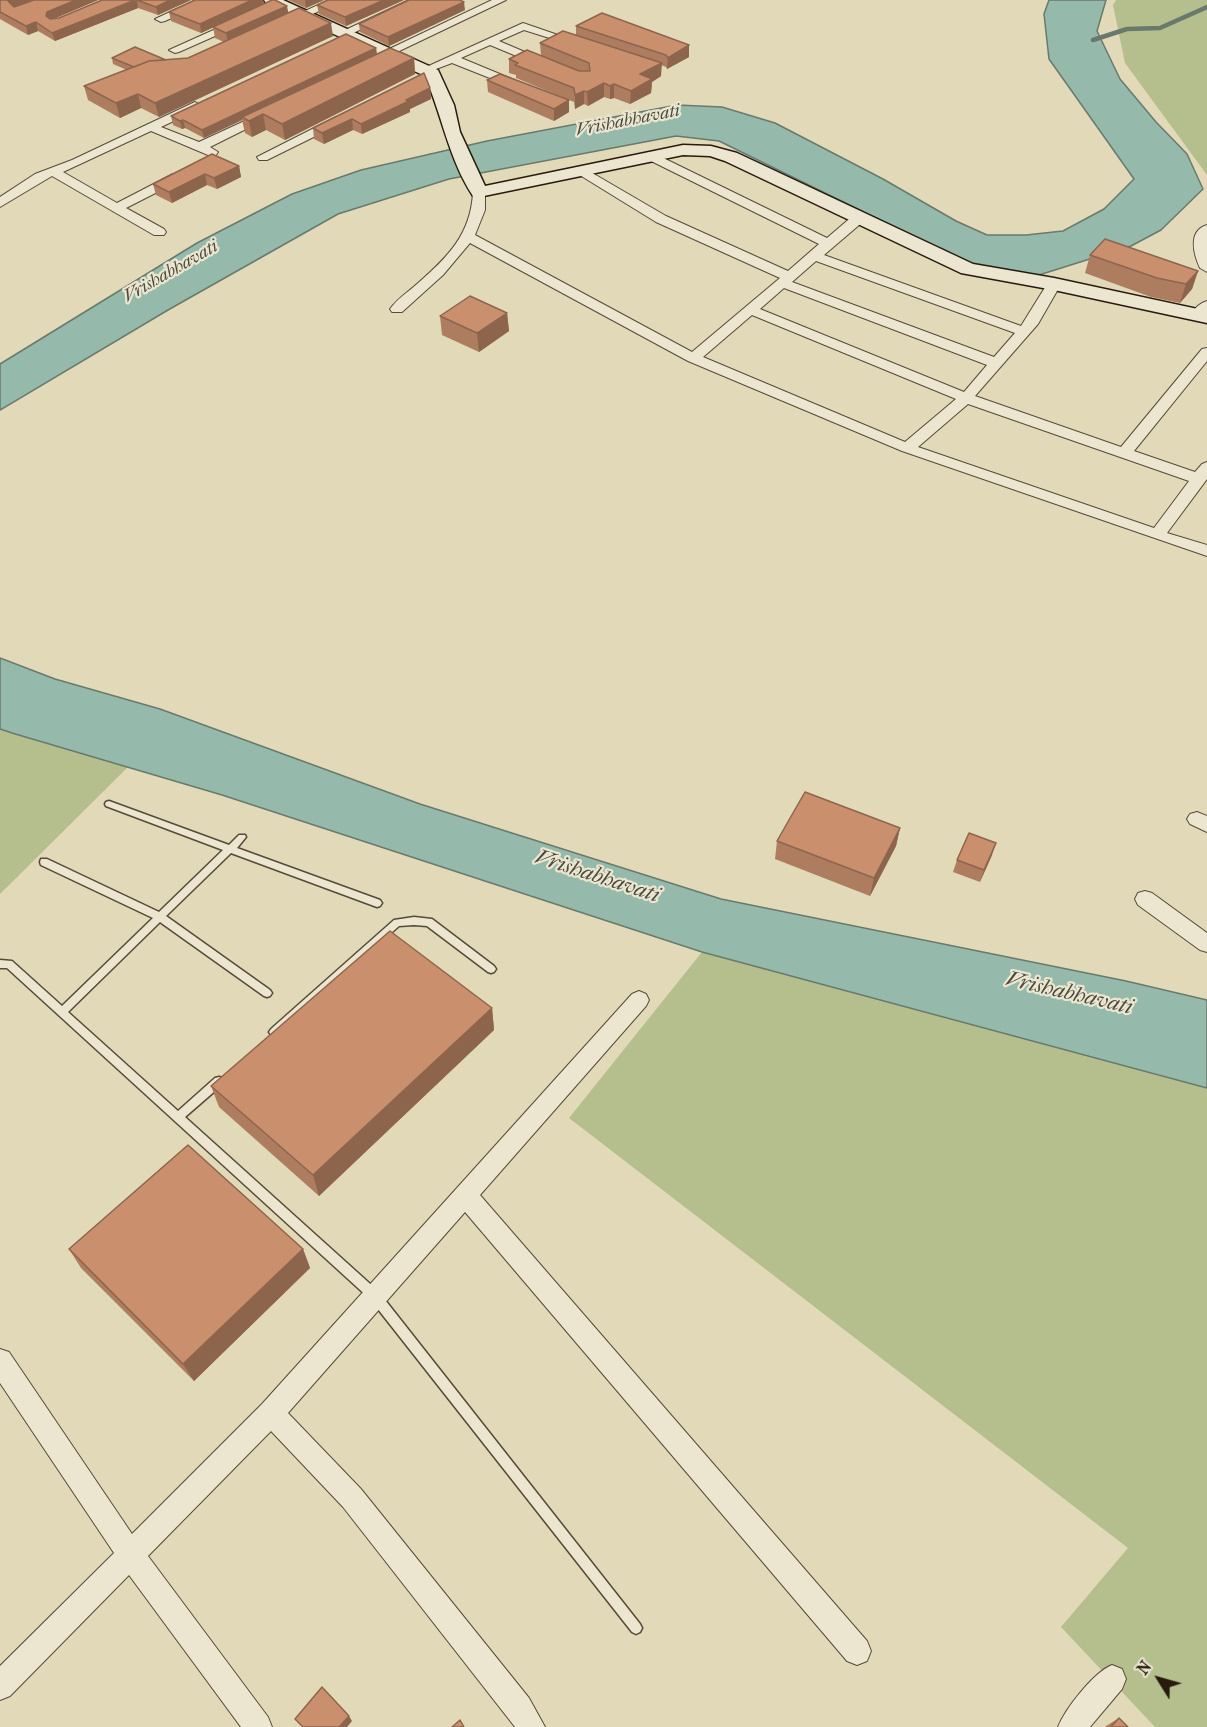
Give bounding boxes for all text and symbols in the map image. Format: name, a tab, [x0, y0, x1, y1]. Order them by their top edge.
water label: Vrishabhavati	[574, 100, 682, 142]
water label: Vrishabhavati	[120, 236, 222, 308]
water label: Vrishabhavati	[532, 845, 662, 909]
water label: Vrishabhavati	[1003, 967, 1135, 1021]
north arrow	[1129, 1649, 1189, 1709]
text: N	[1133, 1657, 1155, 1678]

